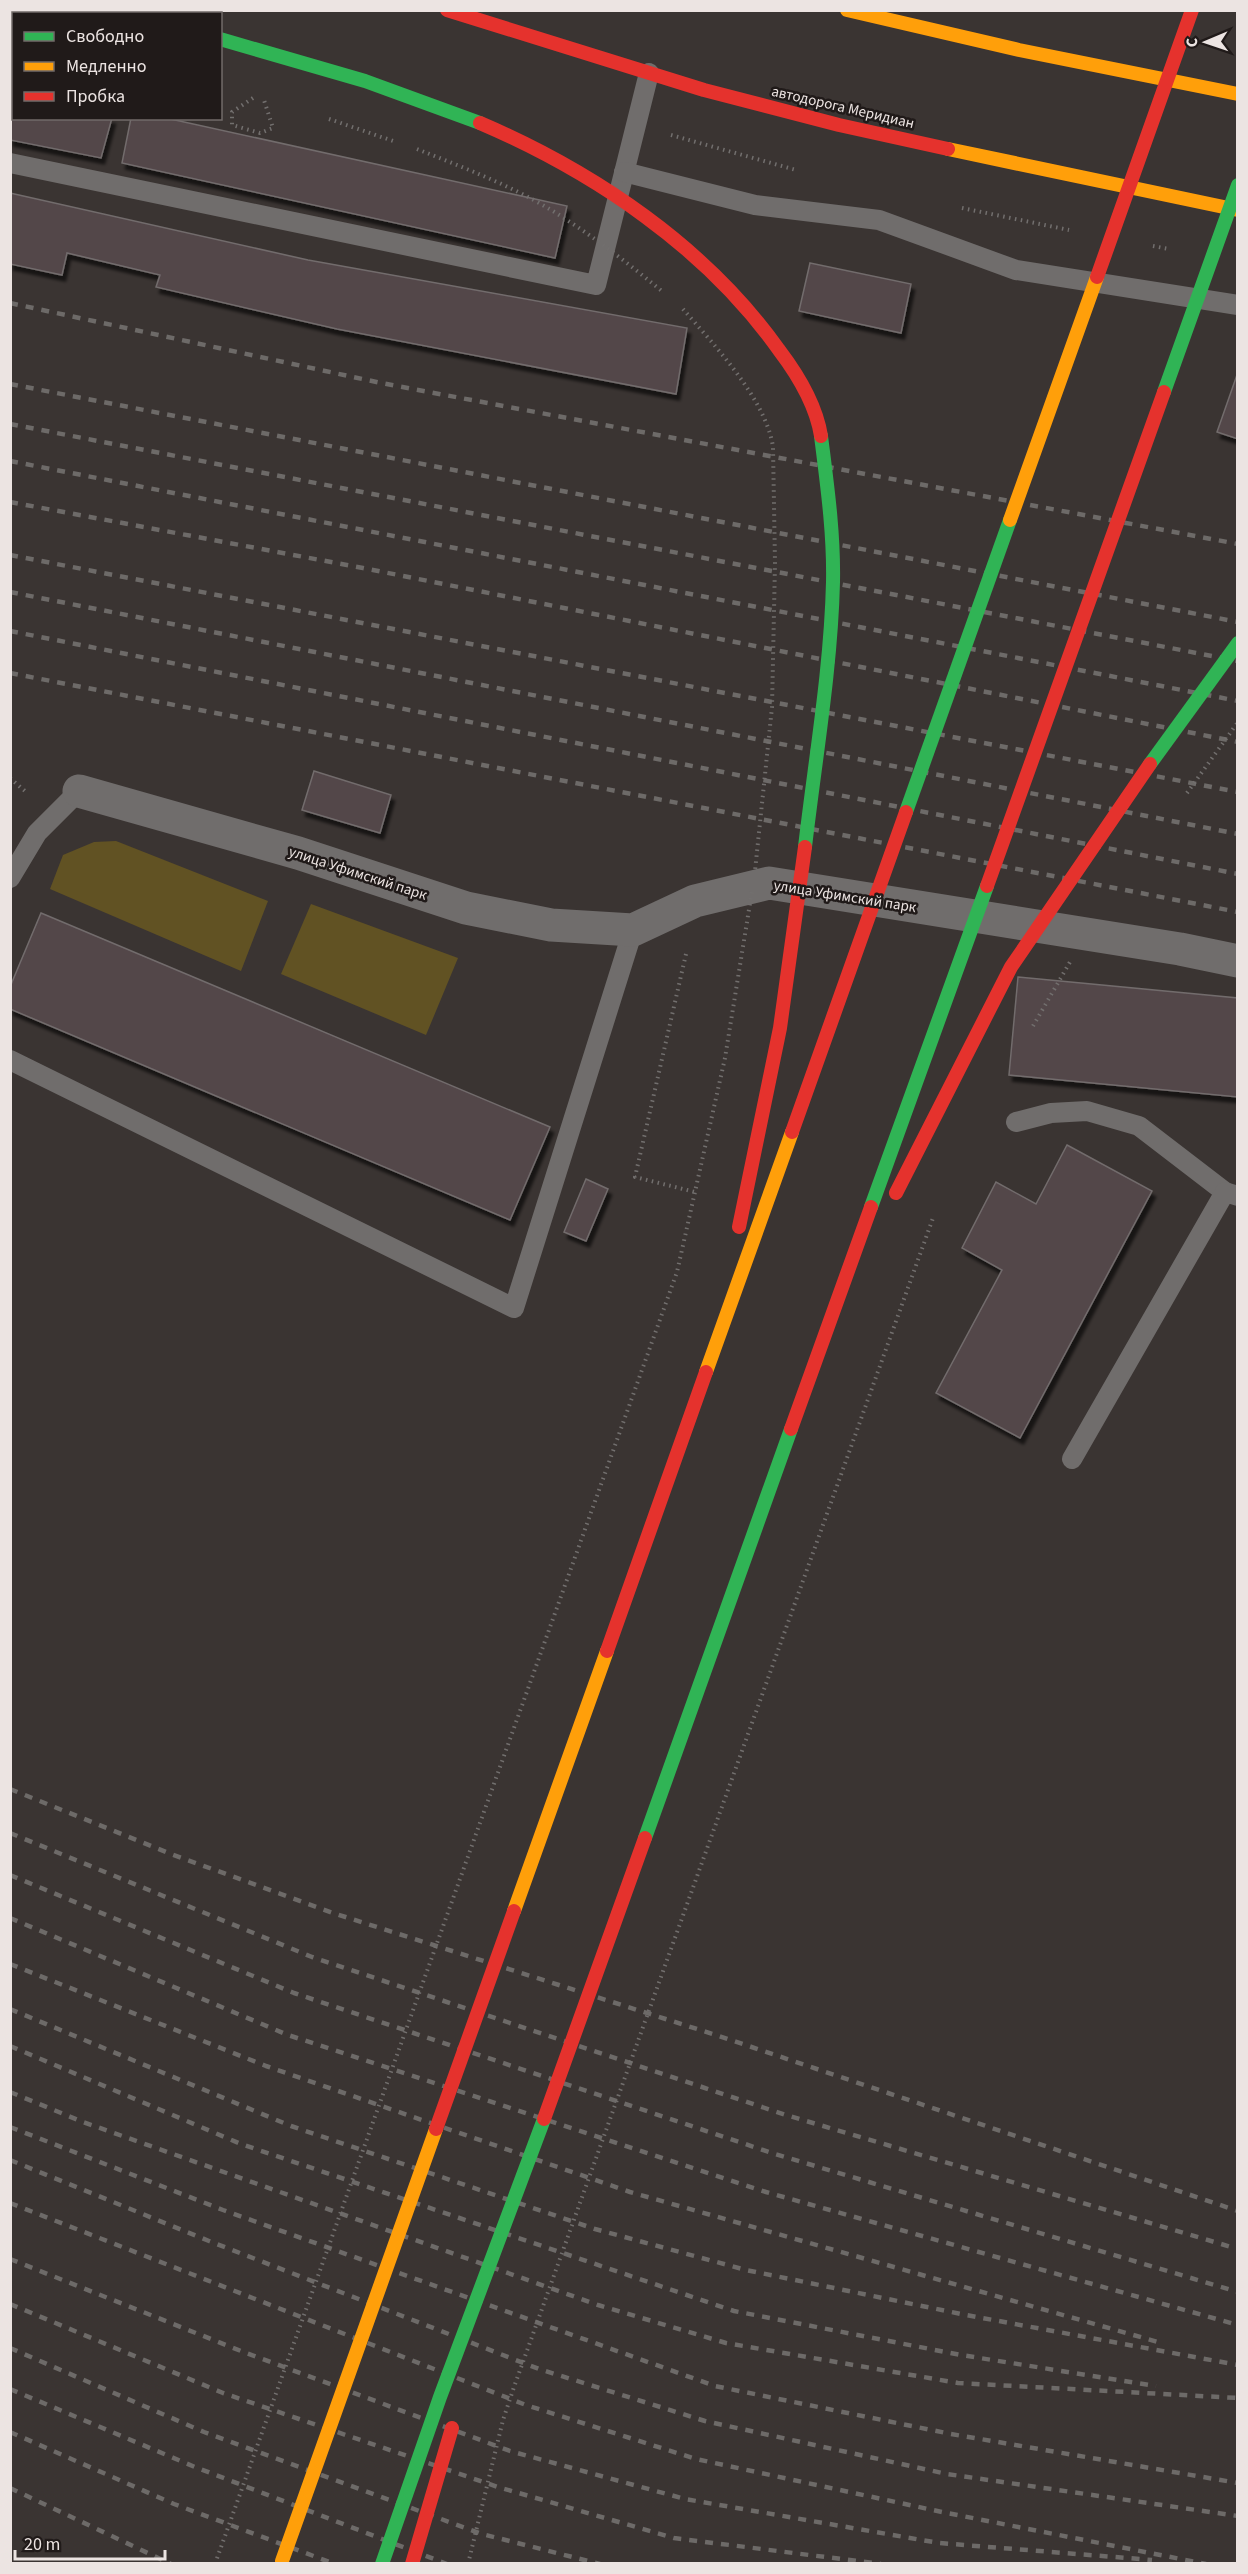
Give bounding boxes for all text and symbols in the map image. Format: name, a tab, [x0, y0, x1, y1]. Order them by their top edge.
legend	[12, 12, 222, 120]
north arrow	[1176, 12, 1236, 72]
text: Свободно	[66, 24, 144, 49]
text: С	[1181, 37, 1203, 48]
text: Медленно	[66, 54, 146, 79]
street label: автодорога Меридиан	[769, 81, 916, 134]
text: Пробка	[66, 84, 125, 109]
street label: улица Уфимский парк	[286, 841, 430, 906]
street label: улица Уфимский парк	[772, 875, 918, 918]
scale bar	[15, 2523, 165, 2561]
text: 20 m	[24, 2532, 60, 2557]

